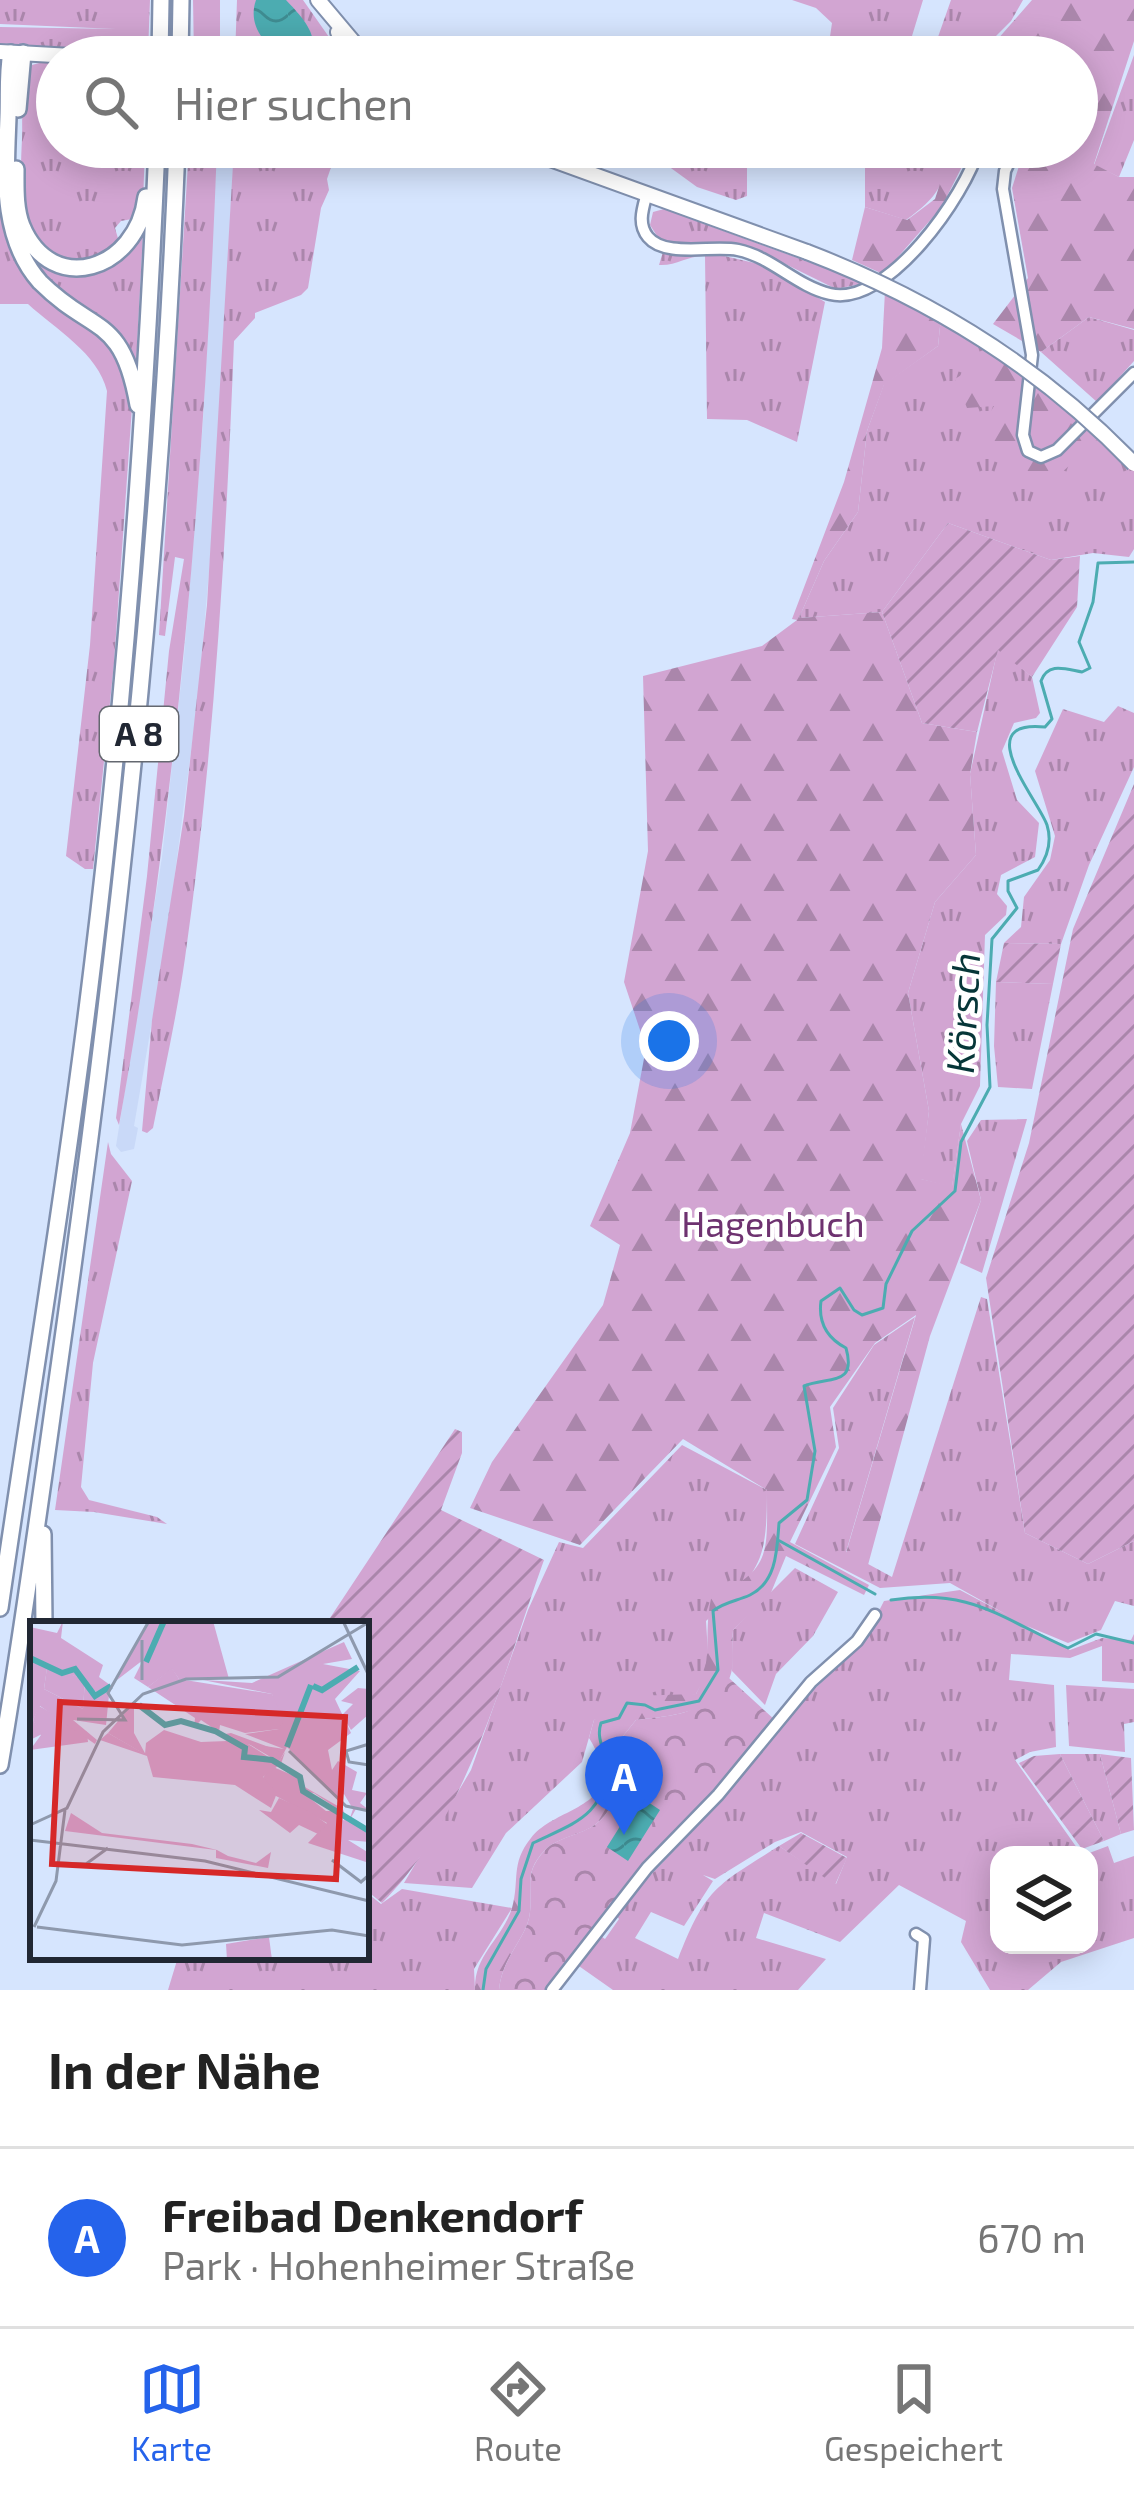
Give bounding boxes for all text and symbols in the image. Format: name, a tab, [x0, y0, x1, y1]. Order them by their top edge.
search box	[36, 36, 1098, 168]
icon: search	[78, 69, 144, 135]
text: Hier suchen	[174, 75, 414, 129]
road number: A 8	[100, 707, 178, 761]
water label: Körsch	[935, 951, 988, 1075]
your location	[639, 1011, 699, 1071]
park label: Hagenbuch	[681, 1201, 865, 1244]
inset map	[30, 1621, 369, 1960]
pin: A	[585, 1736, 663, 1835]
map controls	[990, 1846, 1098, 1954]
button: layers	[990, 1846, 1098, 1954]
text: In der Nähe	[48, 2038, 321, 2099]
text: Freibad Denkendorf	[162, 2187, 583, 2241]
text: A	[74, 2214, 100, 2261]
text: 670 m	[977, 2214, 1086, 2261]
text: Park · Hohenheimer Straße	[162, 2241, 635, 2288]
tab: Karte	[131, 2356, 212, 2468]
tab: Route	[474, 2356, 562, 2468]
tab: Gespeichert	[824, 2356, 1003, 2468]

